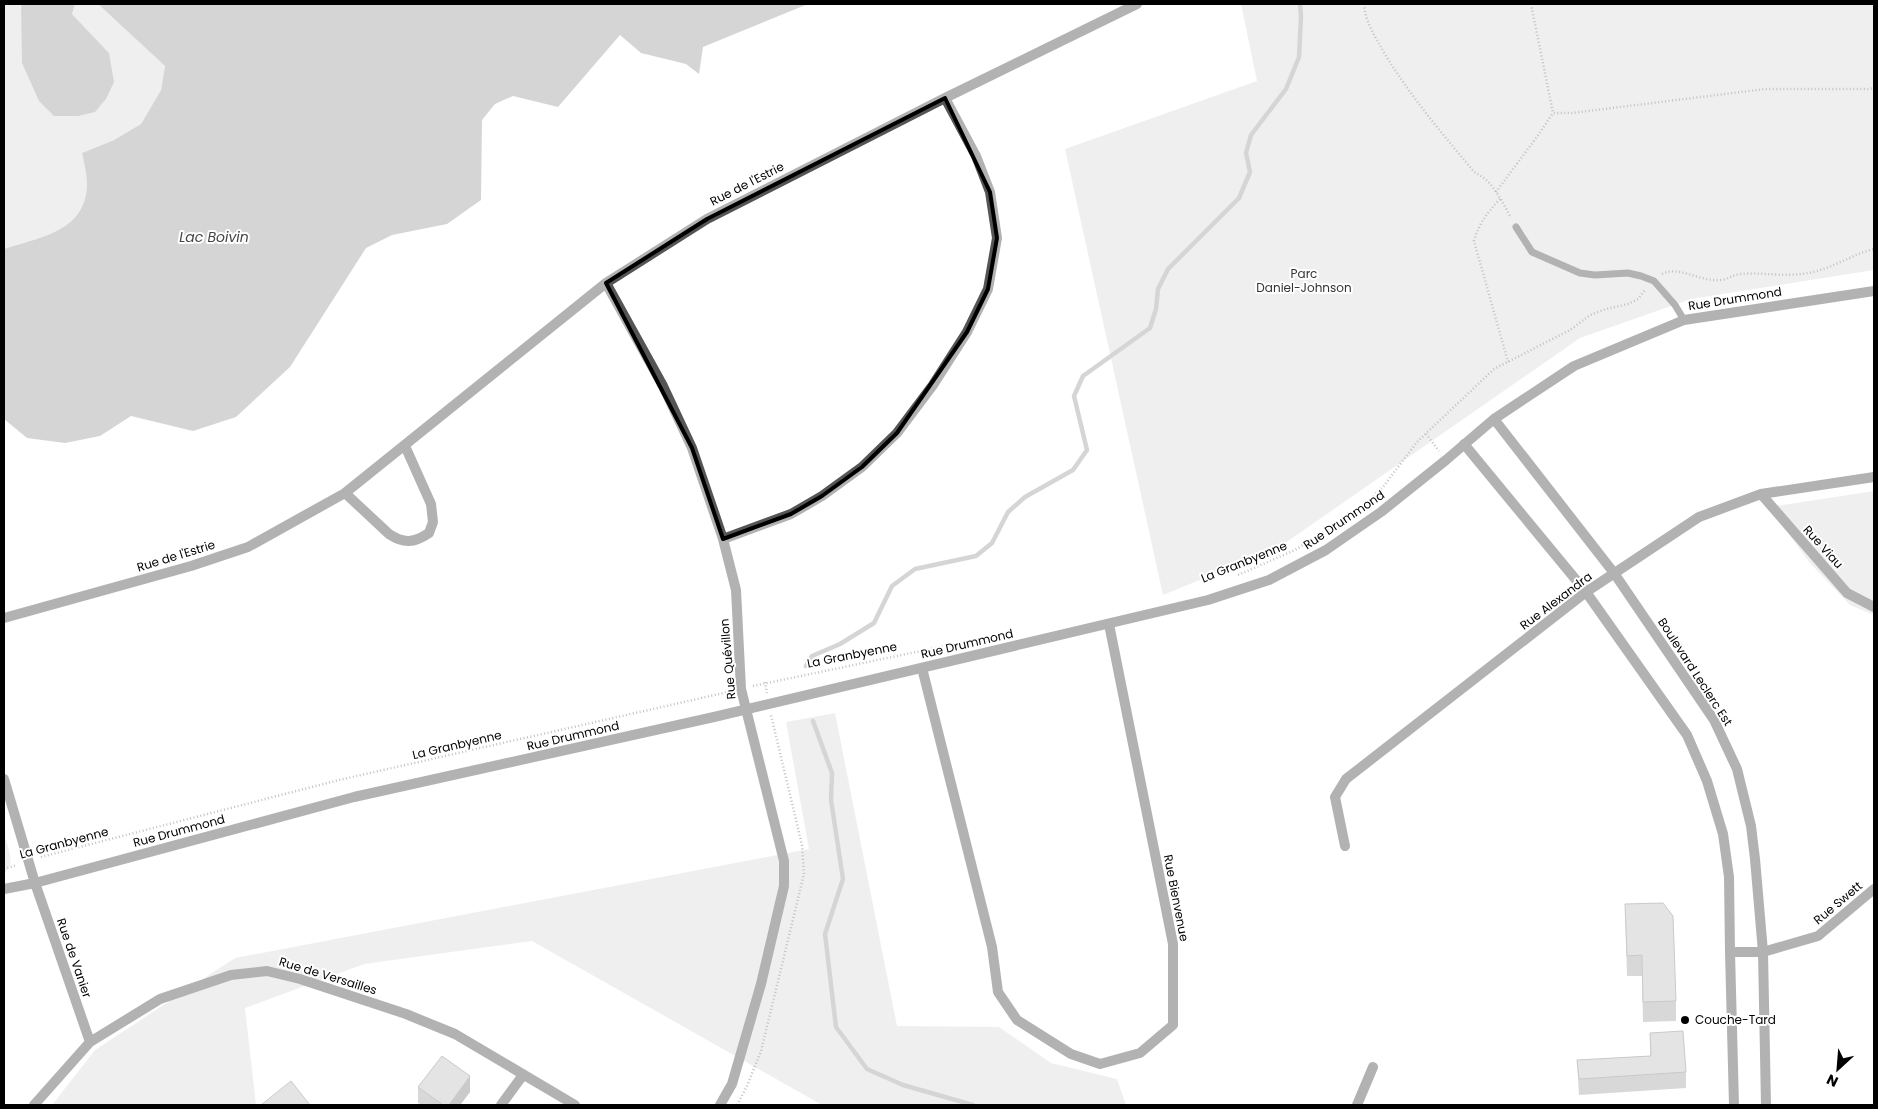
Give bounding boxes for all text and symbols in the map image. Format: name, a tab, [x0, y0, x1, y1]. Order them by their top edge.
street label: Rue de l'Estrie	[707, 158, 787, 209]
water label: Lac Boivin	[179, 227, 249, 247]
park label: Parc Daniel-Johnson	[1256, 265, 1352, 296]
street label: Rue Drummond	[1687, 283, 1783, 314]
street label: Rue Drummond	[1300, 486, 1388, 553]
street label: Rue Viau	[1799, 521, 1847, 572]
street label: Rue de l'Estrie	[135, 536, 217, 575]
street label: La Granbyenne	[1198, 537, 1289, 587]
street label: Rue Alexandra	[1516, 568, 1595, 633]
street label: Boulevard Leclerc Est	[1654, 614, 1737, 729]
street label: Rue Quévillon	[715, 618, 740, 700]
street label: Rue Drummond	[919, 625, 1015, 662]
street label: La Granbyenne	[806, 637, 898, 672]
street label: Rue Drummond	[525, 717, 621, 754]
street label: La Granbyenne	[411, 726, 503, 763]
street label: Rue Drummond	[131, 810, 227, 851]
street label: La Granbyenne	[18, 823, 110, 863]
street label: Rue Bienvenue	[1160, 853, 1193, 943]
street label: Rue Swett	[1810, 877, 1866, 928]
street label: Rue de Vanier	[53, 916, 96, 1000]
street label: Rue de Versailles	[277, 953, 379, 998]
place label: Couche-Tard	[1695, 1011, 1776, 1028]
marker: Couche-Tard	[1679, 1014, 1691, 1026]
north arrow	[1813, 1044, 1863, 1094]
text: N	[1823, 1069, 1841, 1092]

